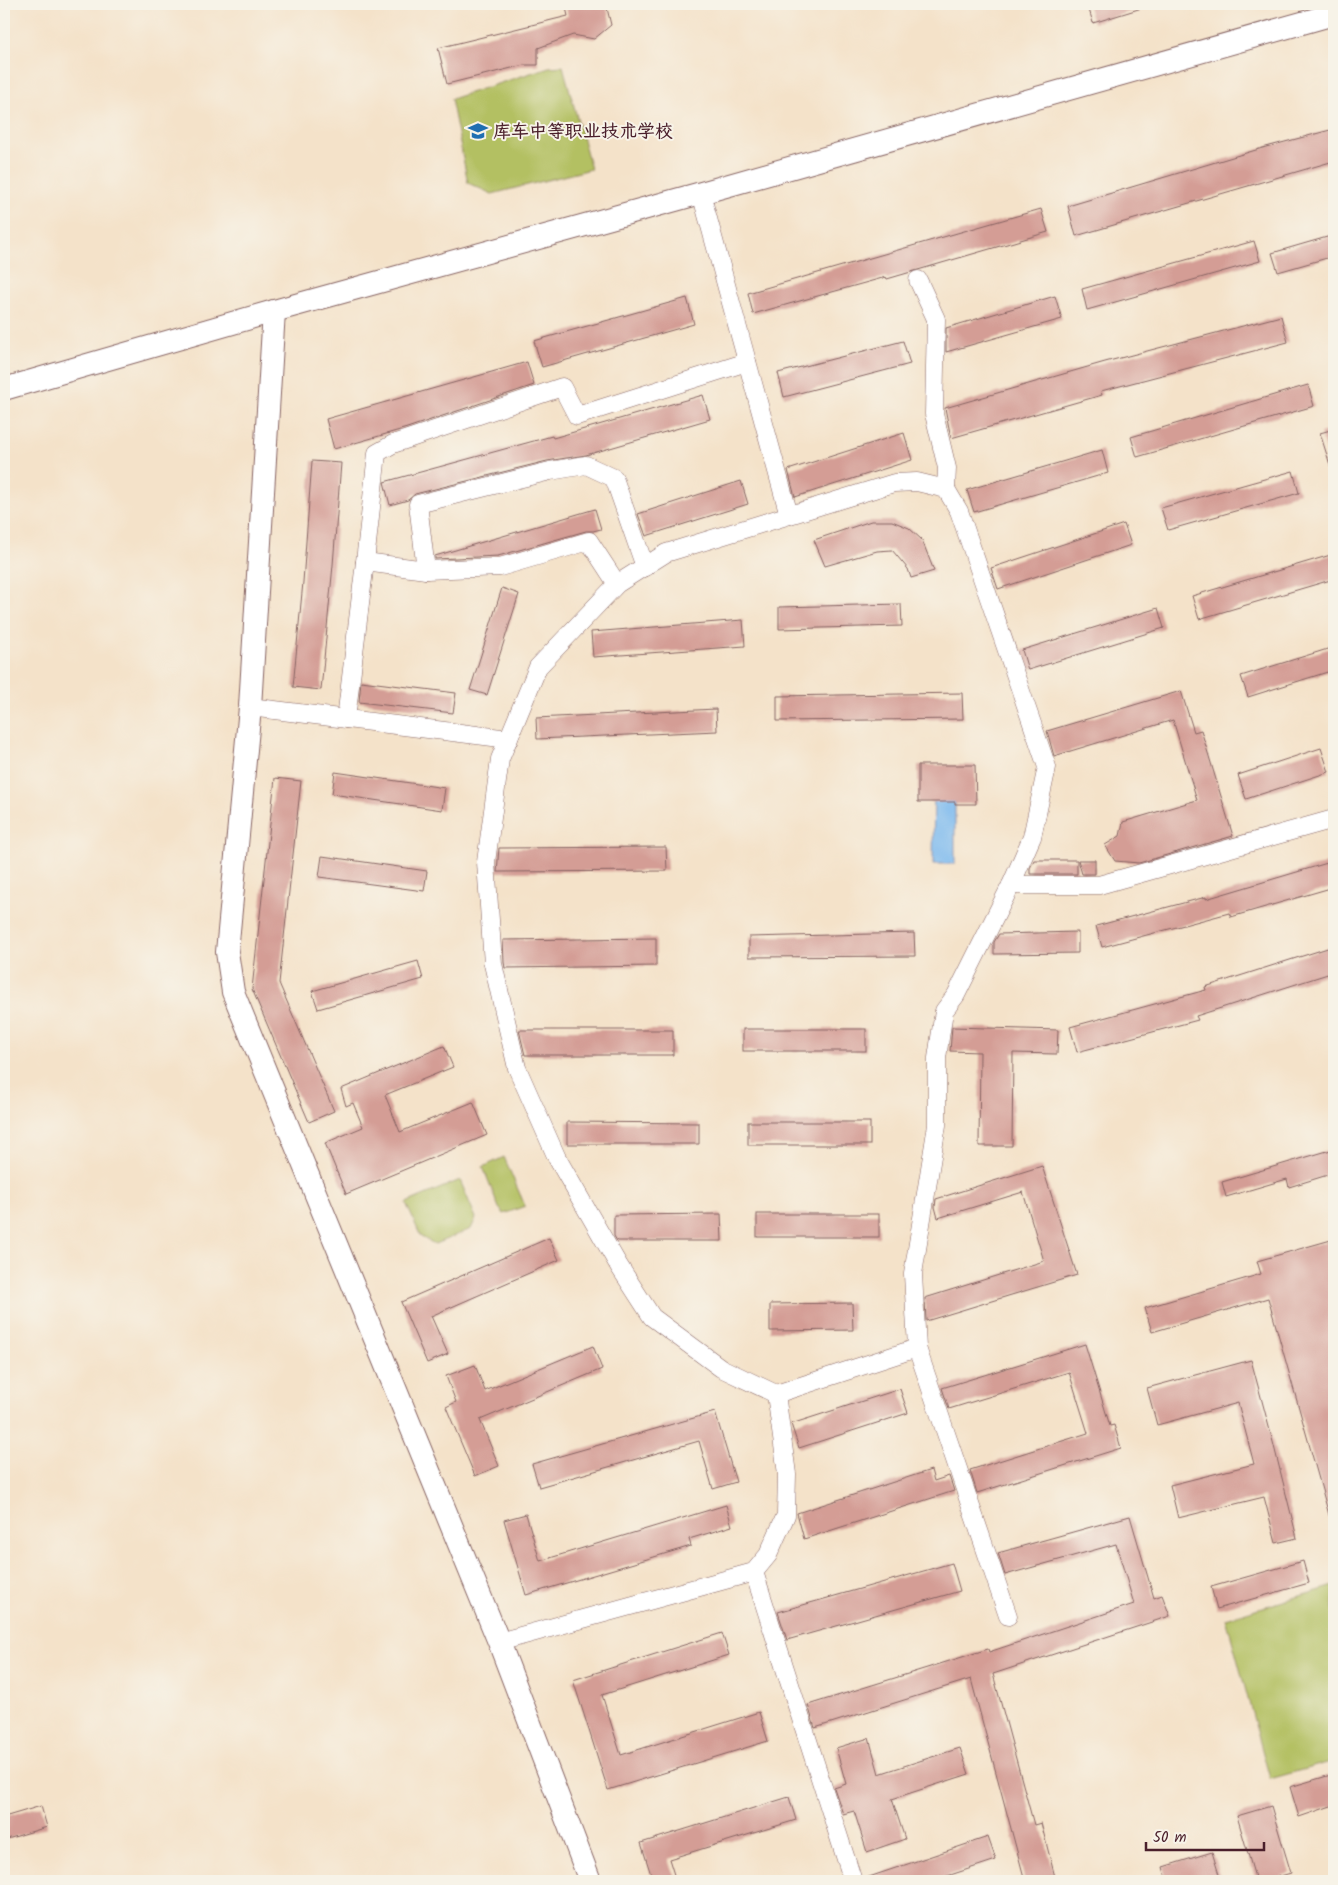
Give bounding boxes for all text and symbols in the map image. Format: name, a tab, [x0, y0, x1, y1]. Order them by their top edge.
place label: 库车中等职业技术学校	[493, 118, 673, 147]
school or university icon: 库车中等职业技术学校	[467, 120, 489, 142]
scale bar	[1146, 1820, 1263, 1852]
text: 50 m	[1153, 1826, 1187, 1850]

